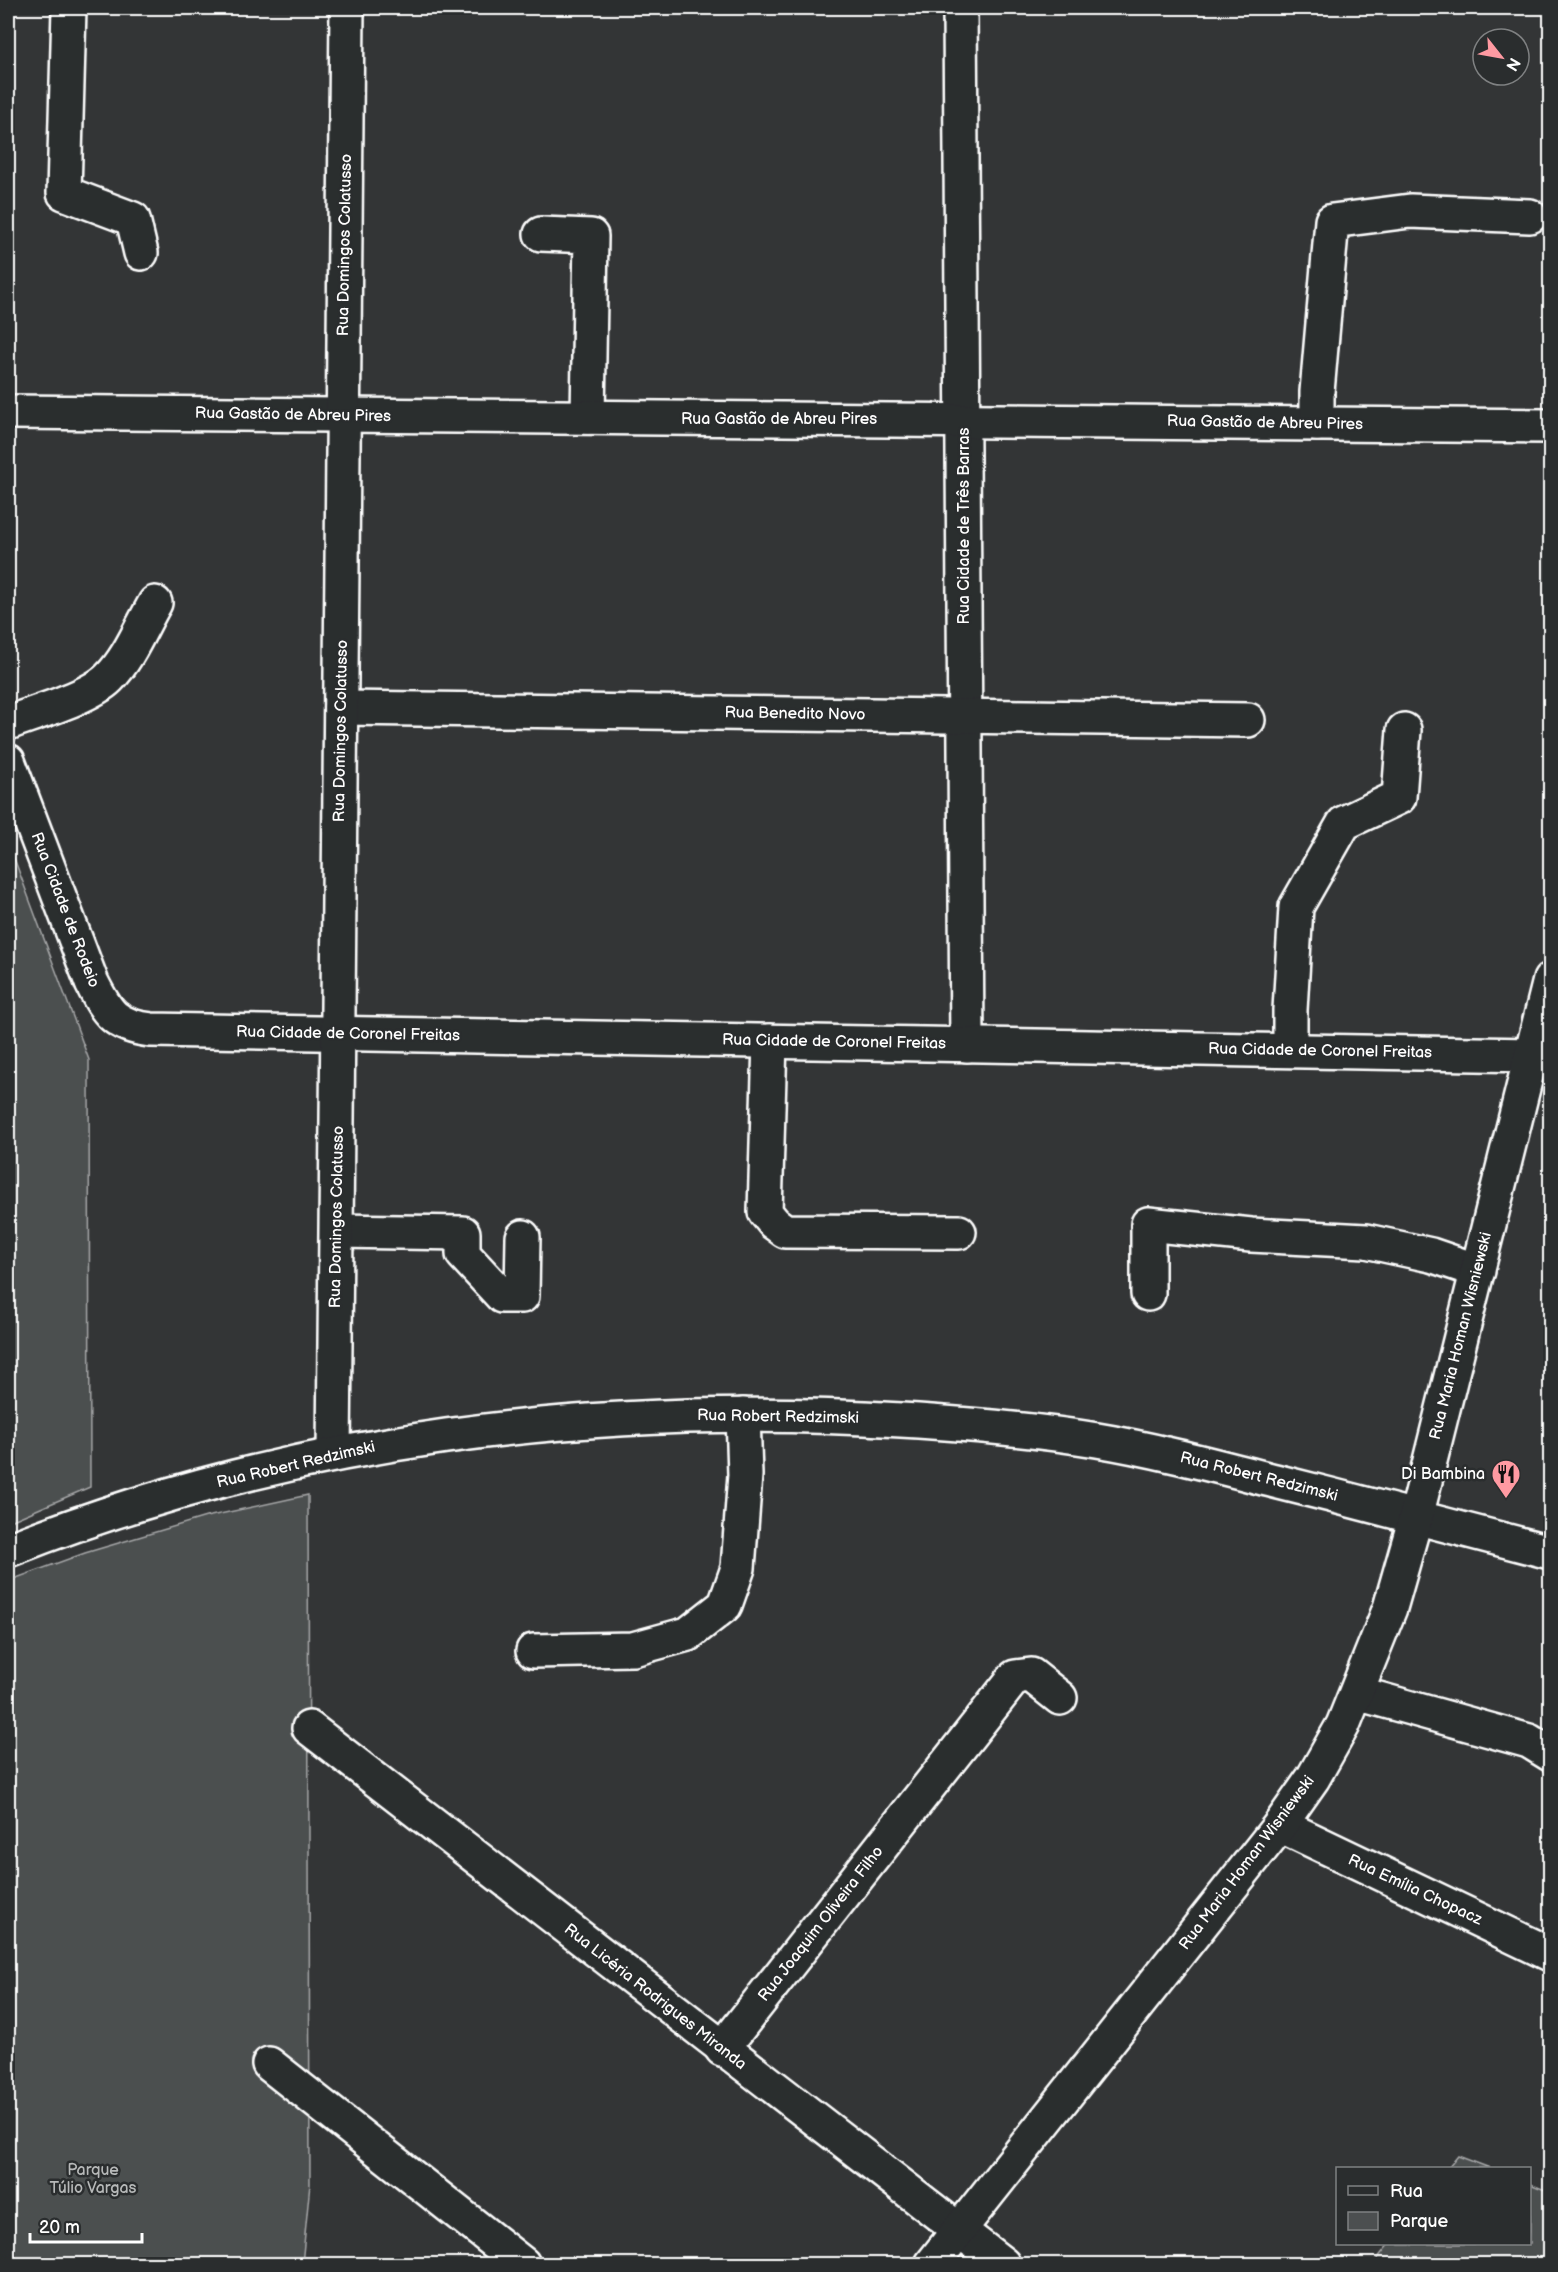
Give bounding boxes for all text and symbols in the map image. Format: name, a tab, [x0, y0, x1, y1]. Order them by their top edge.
north arrow	[1471, 27, 1531, 87]
text: N	[1501, 54, 1524, 74]
street label: Rua Domingos Colatusso	[334, 154, 356, 336]
street label: Rua Gastão de Abreu Pires	[195, 404, 391, 426]
street label: Rua Gastão de Abreu Pires	[681, 410, 877, 429]
street label: Rua Gastão de Abreu Pires	[1167, 412, 1363, 434]
street label: Rua Cidade de Três Barras	[955, 428, 974, 624]
street label: Rua Domingos Colatusso	[330, 640, 352, 822]
street label: Rua Benedito Novo	[724, 703, 866, 725]
street label: Rua Cidade de Rodeio	[27, 830, 103, 990]
street label: Rua Cidade de Coronel Freitas	[236, 1023, 460, 1045]
street label: Rua Cidade de Coronel Freitas	[722, 1031, 946, 1053]
street label: Rua Cidade de Coronel Freitas	[1208, 1040, 1432, 1062]
street label: Rua Domingos Colatusso	[326, 1126, 348, 1308]
street label: Rua Maria Homan Wisniewski	[1426, 1230, 1496, 1442]
street label: Rua Robert Redzimski	[697, 1406, 859, 1428]
street label: Rua Robert Redzimski	[215, 1438, 377, 1492]
street label: Rua Robert Redzimski	[1178, 1448, 1340, 1506]
restaurant icon: Di Bambina	[1490, 1458, 1522, 1500]
place label: Di Bambina	[1401, 1465, 1485, 1484]
street label: Rua Maria Homan Wisniewski	[1175, 1772, 1319, 1954]
street label: Rua Joaquim Oliveira Filho	[754, 1843, 888, 2005]
street label: Rua Emília Chopacz	[1345, 1851, 1485, 1930]
street label: Rua Licéria Rodrigues Miranda	[560, 1920, 750, 2074]
park label: Parque Túlio Vargas	[50, 2161, 136, 2198]
legend	[1336, 2167, 1531, 2245]
text: Rua	[1390, 2181, 1423, 2202]
scale bar	[30, 2206, 142, 2244]
text: Parque	[1390, 2211, 1448, 2232]
text: 20 m	[39, 2217, 80, 2238]

